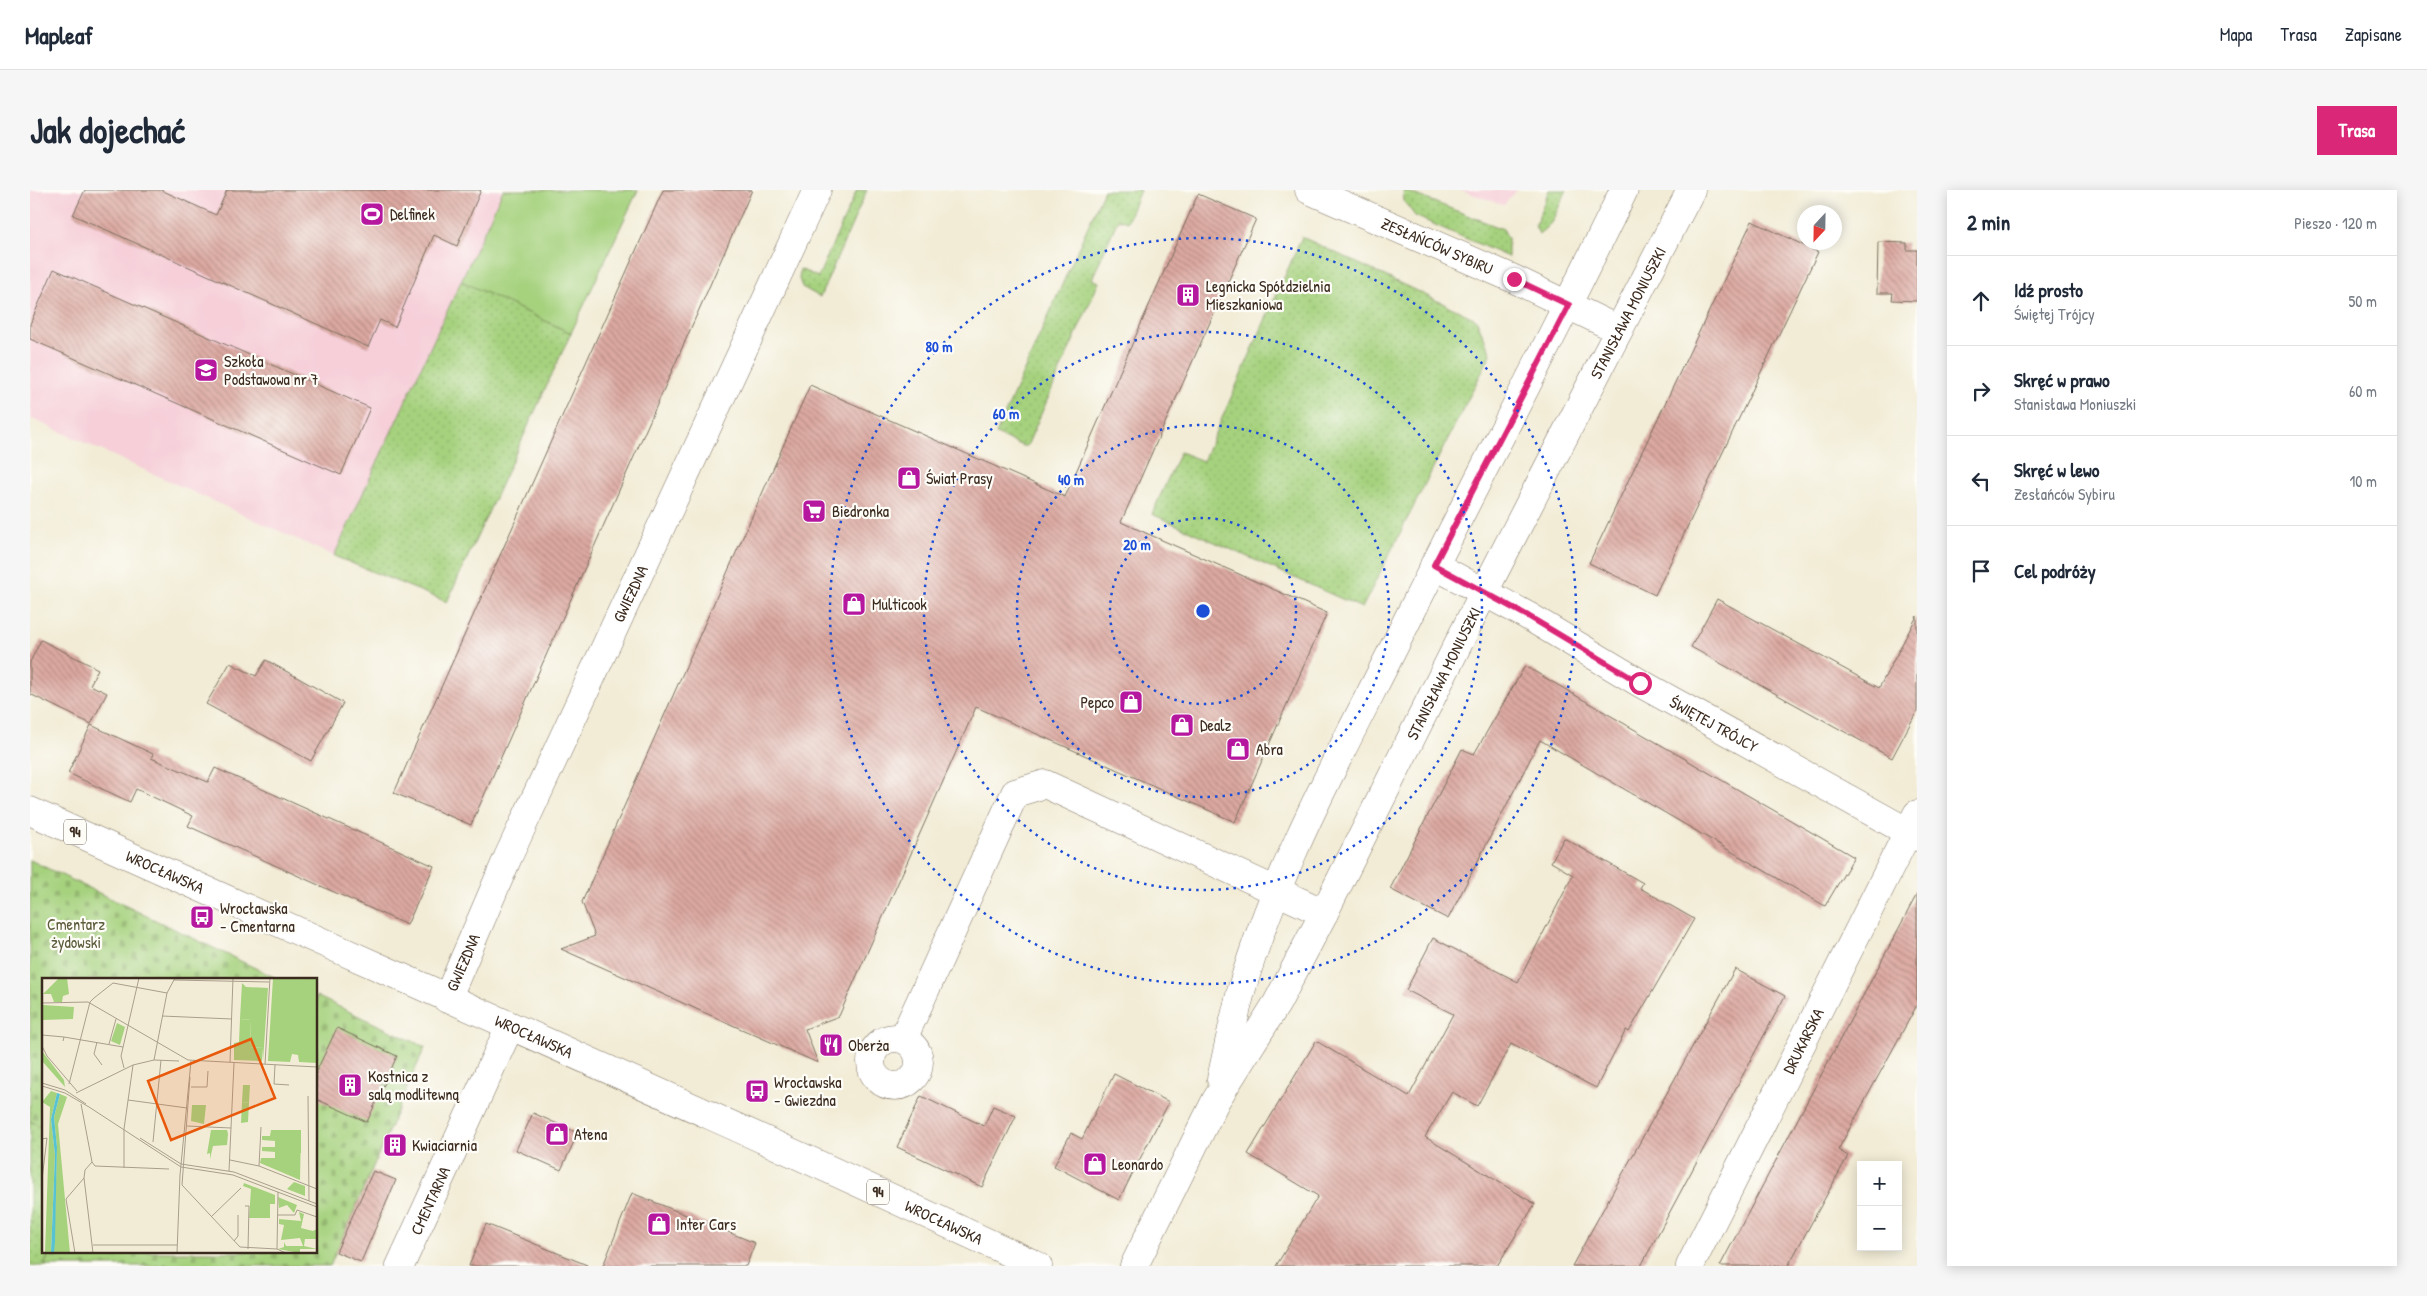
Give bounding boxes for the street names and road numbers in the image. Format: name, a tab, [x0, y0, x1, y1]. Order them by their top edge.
street label: ZESŁAŃCÓW SYBIRU	[1378, 212, 1497, 280]
street label: STANISŁAWA MONIUSZKI	[1585, 243, 1671, 383]
street label: GWIEZDNA	[607, 561, 653, 626]
street label: STANISŁAWA MONIUSZKI	[1401, 603, 1486, 744]
street label: ŚWIĘTEJ TRÓJCY	[1666, 691, 1762, 757]
road number: 94	[64, 820, 86, 844]
street label: WROCŁAWSKA	[123, 845, 208, 899]
street label: GWIEZDNA	[441, 930, 485, 994]
street label: DRUKARSKA	[1777, 1004, 1829, 1077]
street label: WROCŁAWSKA	[491, 1009, 577, 1063]
street label: CMENTARNA	[405, 1163, 455, 1238]
road number: 94	[867, 1180, 889, 1204]
street label: WROCŁAWSKA	[901, 1195, 986, 1250]

